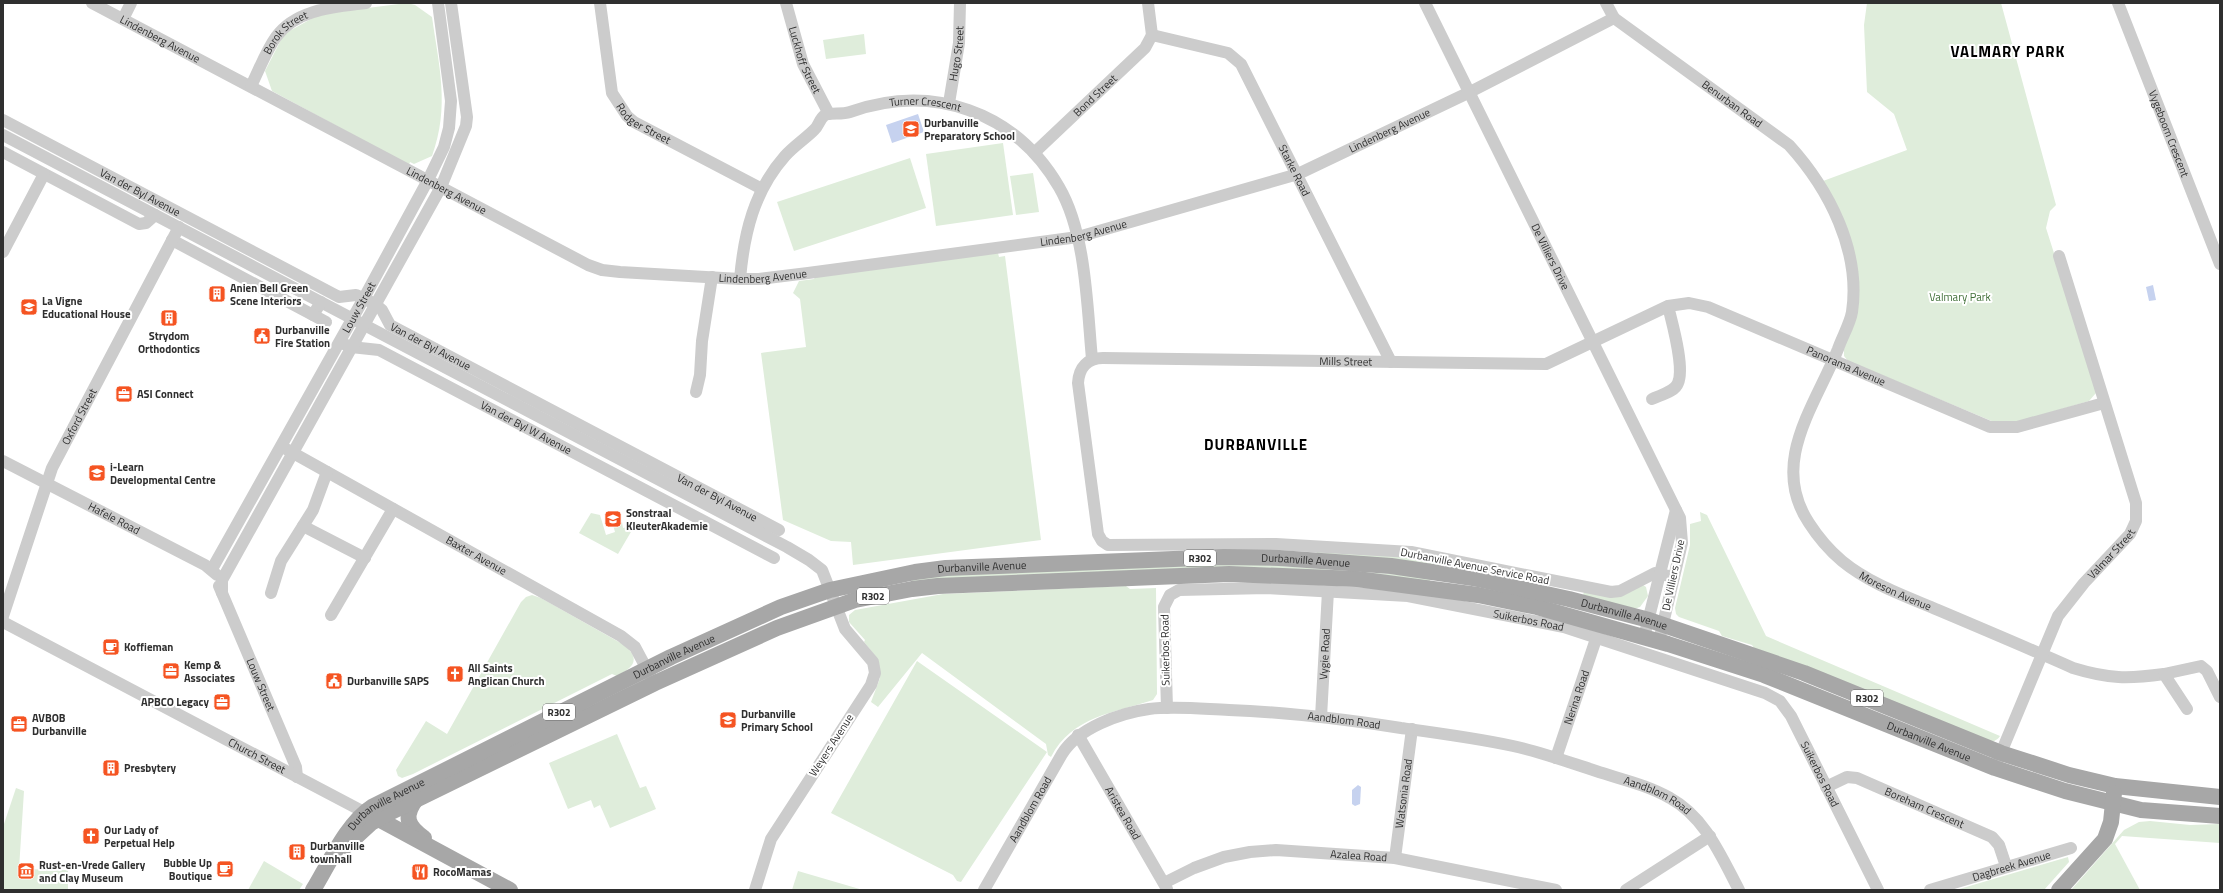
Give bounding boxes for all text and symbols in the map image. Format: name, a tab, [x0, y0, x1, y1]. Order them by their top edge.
street label: Borok Street	[259, 7, 310, 57]
street label: Lindenberg Avenue	[117, 11, 203, 67]
street label: Luckhoff Street	[785, 24, 825, 96]
street label: Hugo Street	[945, 26, 967, 82]
district label: VALMARY PARK	[1950, 40, 2066, 63]
street label: Bond Street	[1069, 70, 1121, 120]
street label: Benurban Road	[1699, 76, 1766, 131]
street label: Vygeboom Crescent	[2145, 88, 2193, 179]
street label: Turner Crescent	[888, 93, 963, 115]
street label: Rodger Street	[612, 100, 674, 148]
street label: Lindenberg Avenue	[1346, 104, 1433, 157]
place label: Durbanville Preparatory School	[924, 115, 1015, 144]
school or university icon: Durbanville Preparatory School	[901, 119, 921, 139]
street label: Starke Road	[1275, 142, 1314, 199]
street label: Lindenberg Avenue	[404, 163, 490, 218]
street label: Van der Byl Avenue	[97, 164, 184, 220]
street label: Lindenberg Avenue	[1039, 215, 1129, 250]
street label: De Villiers Drive	[1527, 221, 1574, 293]
street label: Lindenberg Avenue	[718, 265, 808, 287]
street label: Louw Street	[338, 279, 379, 336]
place label: Anien Bell Green Scene Interiors	[230, 280, 308, 309]
building icon: Anien Bell Green Scene Interiors	[207, 284, 227, 304]
park label: Valmary Park	[1929, 289, 1991, 305]
place label: La Vigne Educational House	[42, 293, 131, 322]
school or university icon: La Vigne Educational House	[19, 297, 39, 317]
building icon: Strydom Orthodontics	[159, 308, 179, 328]
street label: Van der Byl Avenue	[387, 319, 474, 374]
place label: Durbanville Fire Station	[275, 322, 330, 351]
public building icon: Durbanville Fire Station	[252, 326, 272, 346]
place label: Strydom Orthodontics	[138, 328, 200, 357]
street label: Panorama Avenue	[1804, 342, 1889, 390]
street label: Mills Street	[1319, 353, 1372, 370]
office icon: ASI Connect	[114, 384, 134, 404]
street label: Oxford Street	[58, 385, 101, 448]
place label: ASI Connect	[137, 386, 194, 402]
street label: Van der Byl W Avenue	[478, 397, 575, 458]
district label: DURBANVILLE	[1204, 433, 1308, 456]
place label: i-Learn Developmental Centre	[110, 459, 216, 488]
school or university icon: i-Learn Developmental Centre	[87, 463, 107, 483]
street label: Van der Byl Avenue	[674, 470, 761, 525]
street label: Hafele Road	[85, 498, 143, 538]
place label: Sonstraal KleuterAkademie	[626, 505, 708, 534]
school or university icon: Sonstraal KleuterAkademie	[603, 509, 623, 529]
street label: Valmar Street	[2084, 526, 2139, 582]
street label: Baxter Avenue	[443, 532, 510, 579]
street label: De Villiers Drive	[1658, 538, 1688, 612]
street label: Durbanville Avenue Service Road	[1399, 544, 1551, 588]
road number: R302	[1184, 550, 1216, 566]
street label: Durbanville Avenue	[1261, 550, 1351, 571]
street label: Durbanville Avenue	[936, 557, 1027, 577]
street label: Moreson Avenue	[1856, 567, 1934, 615]
road number: R302	[857, 588, 889, 604]
street label: Durbanville Avenue	[1579, 594, 1670, 634]
street label: Suikerbos Road	[1492, 605, 1566, 635]
street label: Suikerbos Road	[1156, 614, 1174, 686]
street label: Vygie Road	[1315, 628, 1334, 680]
street label: Durbanville Avenue	[630, 630, 718, 683]
cafe icon: Koffieman	[101, 637, 121, 657]
place label: Koffieman	[124, 639, 173, 655]
street label: Louw Street	[243, 656, 279, 714]
place label: Kemp & Associates	[184, 657, 235, 686]
place label: All Saints Anglican Church	[468, 660, 545, 689]
office icon: Kemp & Associates	[161, 661, 181, 681]
church icon: All Saints Anglican Church	[445, 664, 465, 684]
street label: Nerina Road	[1560, 668, 1593, 727]
public building icon: Durbanville SAPS	[324, 671, 344, 691]
place label: Durbanville SAPS	[347, 673, 429, 689]
road number: R302	[1851, 690, 1883, 706]
office icon: APBCO Legacy	[212, 692, 232, 712]
place label: APBCO Legacy	[141, 694, 209, 710]
road number: R302	[543, 704, 575, 720]
place label: Durbanville Primary School	[741, 706, 813, 735]
street label: Aandblom Road	[1307, 708, 1382, 733]
place label: AVBOB Durbanville	[32, 710, 87, 739]
school or university icon: Durbanville Primary School	[718, 710, 738, 730]
street label: Weyers Avenue	[805, 710, 857, 779]
office icon: AVBOB Durbanville	[9, 714, 29, 734]
street label: Durbanville Avenue	[1885, 717, 1974, 766]
street label: Church Street	[225, 734, 289, 777]
street label: Suikerbos Road	[1797, 738, 1843, 810]
building icon: Presbytery	[101, 758, 121, 778]
street label: Watsonia Road	[1391, 758, 1416, 829]
place label: Presbytery	[124, 760, 176, 776]
street label: Aandblom Road	[1622, 772, 1695, 818]
street label: Aandblom Road	[1005, 773, 1056, 845]
street label: Durbanville Avenue	[344, 774, 428, 834]
street label: Aristea Road	[1101, 783, 1145, 843]
street label: Boreham Crescent	[1882, 783, 1967, 832]
place label: Our Lady of Perpetual Help	[104, 822, 175, 851]
church icon: Our Lady of Perpetual Help	[81, 826, 101, 846]
place label: Durbanville townhall	[310, 838, 365, 867]
building icon: Durbanville townhall	[287, 842, 307, 862]
street label: Azalea Road	[1330, 846, 1388, 865]
street label: Dagbreek Avenue	[1970, 846, 2053, 885]
place label: Bubble Up Boutique	[163, 855, 212, 884]
place label: Rust-en-Vrede Gallery and Clay Museum	[39, 857, 146, 886]
cafe icon: Bubble Up Boutique	[215, 859, 235, 879]
museum icon: Rust-en-Vrede Gallery and Clay Museum	[16, 861, 36, 881]
restaurant icon: RocoMamas	[410, 862, 430, 882]
place label: RocoMamas	[433, 864, 491, 880]

